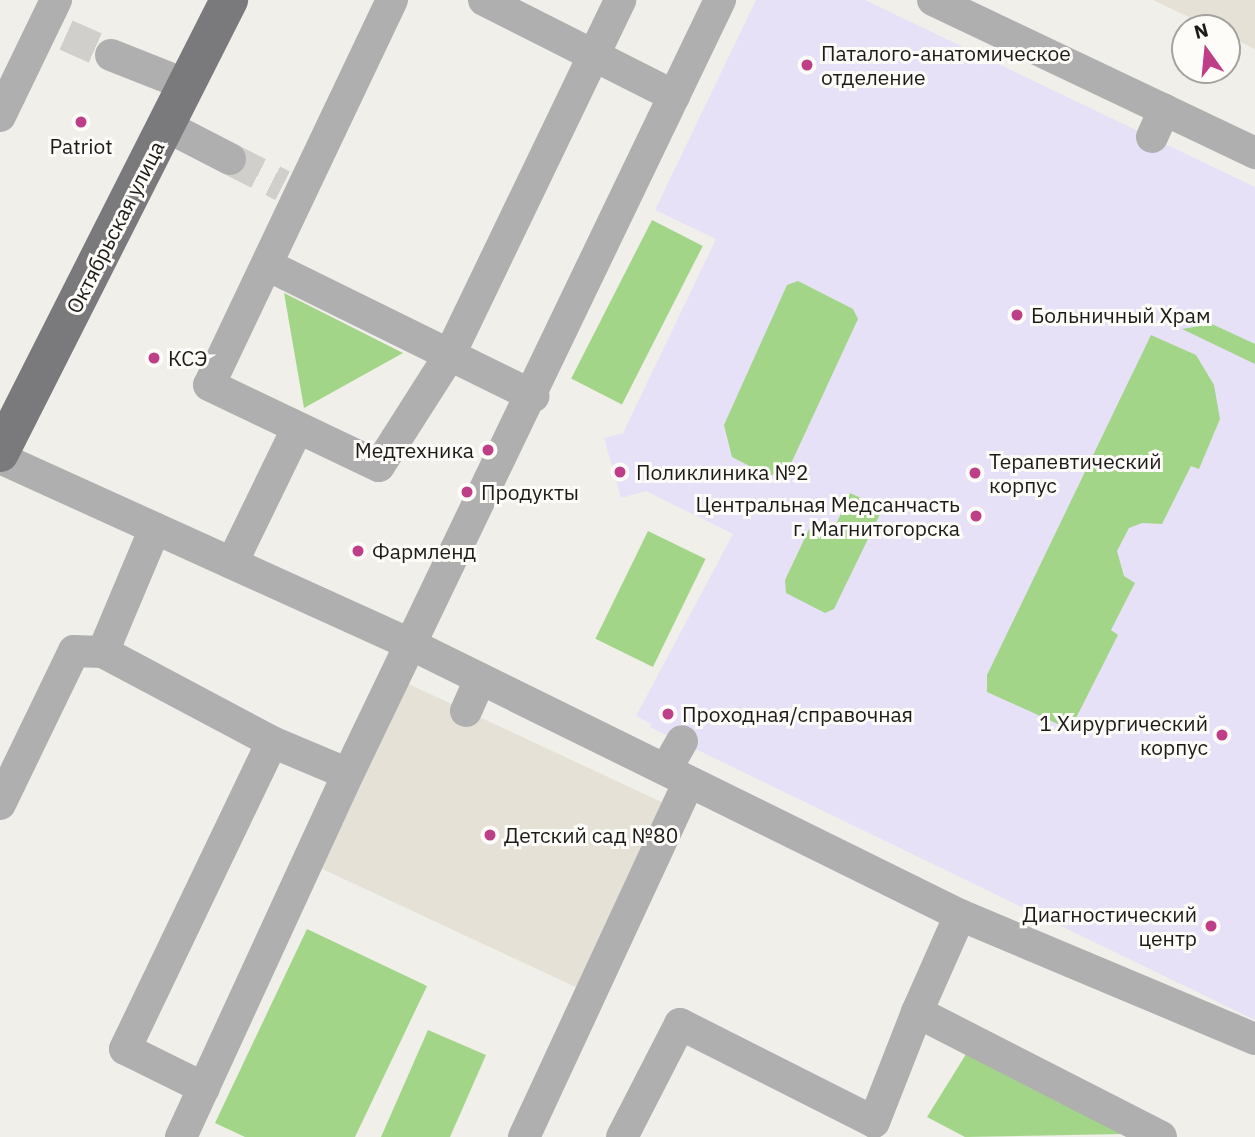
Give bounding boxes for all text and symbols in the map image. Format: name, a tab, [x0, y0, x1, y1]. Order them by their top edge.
north arrow	[1171, 14, 1241, 84]
text: N	[1191, 17, 1211, 44]
place label: Паталого-анатомическое отделение	[821, 40, 1071, 90]
marker: Паталого-анатомическое отделение	[799, 57, 815, 73]
marker: Patriot	[73, 114, 89, 130]
place label: Patriot	[49, 133, 113, 159]
street label: Октябрьская улица	[61, 137, 169, 317]
place label: Больничный Храм	[1031, 302, 1211, 328]
marker: Больничный Храм	[1009, 307, 1025, 323]
place label: КСЭ	[168, 345, 208, 371]
marker: КСЭ	[146, 350, 162, 366]
place label: Медтехника	[355, 437, 474, 463]
marker: Медтехника	[480, 442, 496, 458]
place label: Терапевтический корпус	[989, 448, 1161, 498]
place label: Поликлиника №2	[636, 459, 809, 485]
marker: Поликлиника №2	[610, 462, 630, 482]
marker: Терапевтический корпус	[967, 465, 983, 481]
place label: Продукты	[481, 479, 579, 505]
marker: Продукты	[459, 484, 475, 500]
place label: Центральная Медсанчасть г. Магнитогорска	[696, 491, 960, 541]
marker: Центральная Медсанчасть г. Магнитогорска	[966, 506, 986, 526]
place label: Фармленд	[372, 538, 476, 564]
marker: Фармленд	[350, 543, 366, 559]
place label: Проходная/справочная	[682, 701, 913, 727]
marker: Проходная/справочная	[660, 706, 676, 722]
place label: 1 Хирургический корпус	[1039, 710, 1208, 760]
marker: 1 Хирургический корпус	[1214, 727, 1230, 743]
place label: Детский сад №80	[504, 822, 678, 848]
marker: Детский сад №80	[482, 827, 498, 843]
place label: Диагностический центр	[1022, 901, 1197, 951]
marker: Диагностический центр	[1203, 918, 1219, 934]

